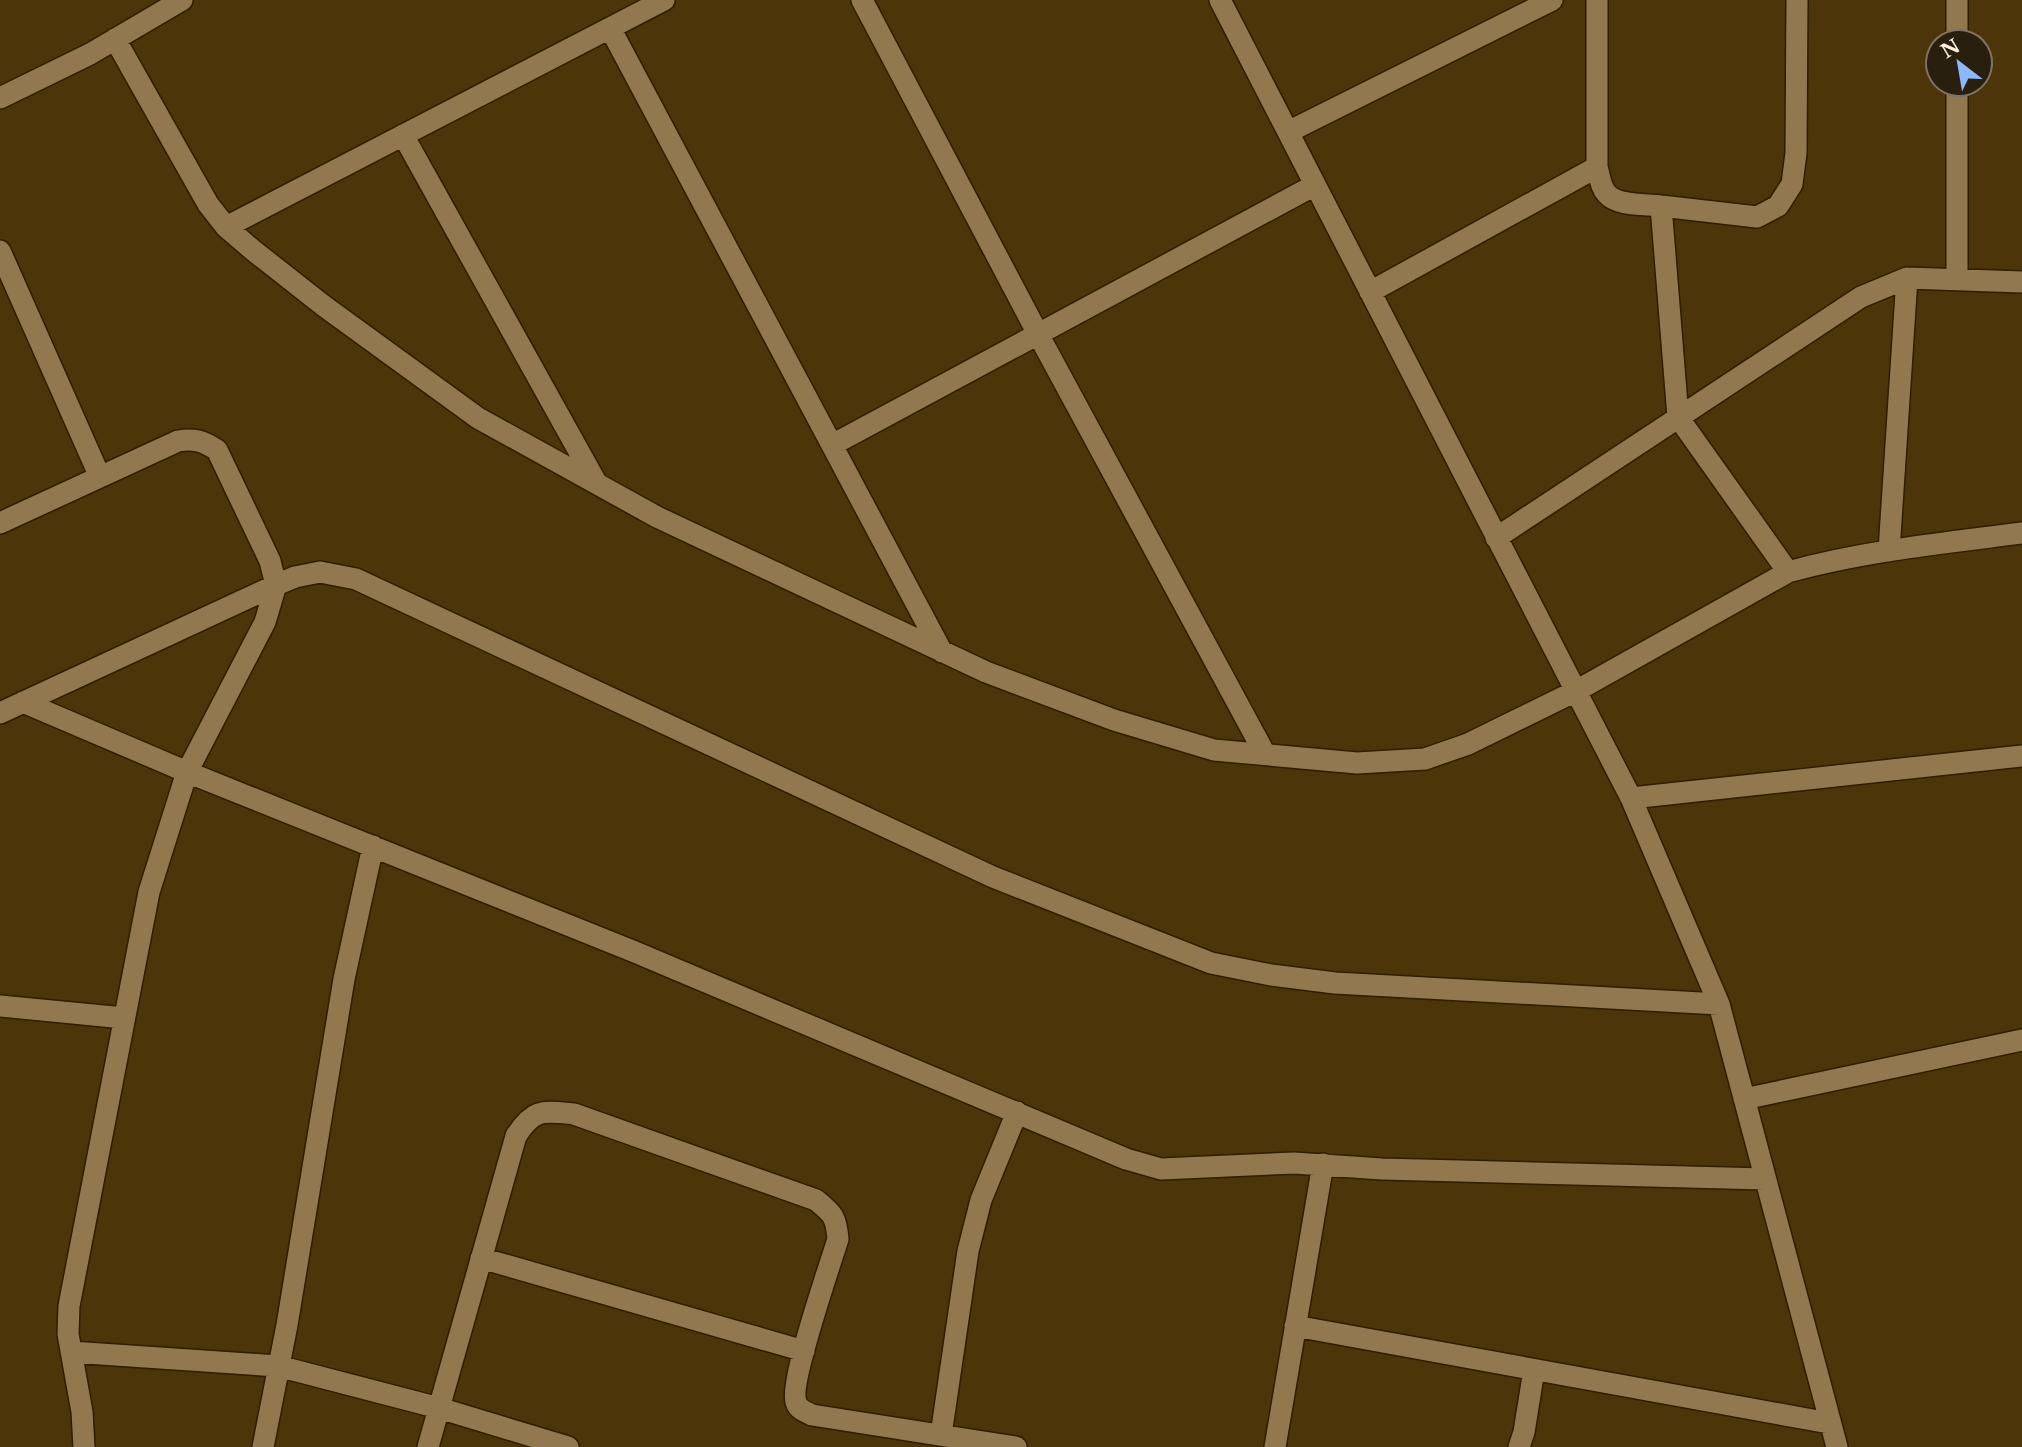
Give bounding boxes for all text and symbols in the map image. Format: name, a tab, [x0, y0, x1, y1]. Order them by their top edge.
north arrow	[1924, 28, 1994, 98]
text: N	[1937, 34, 1964, 63]

